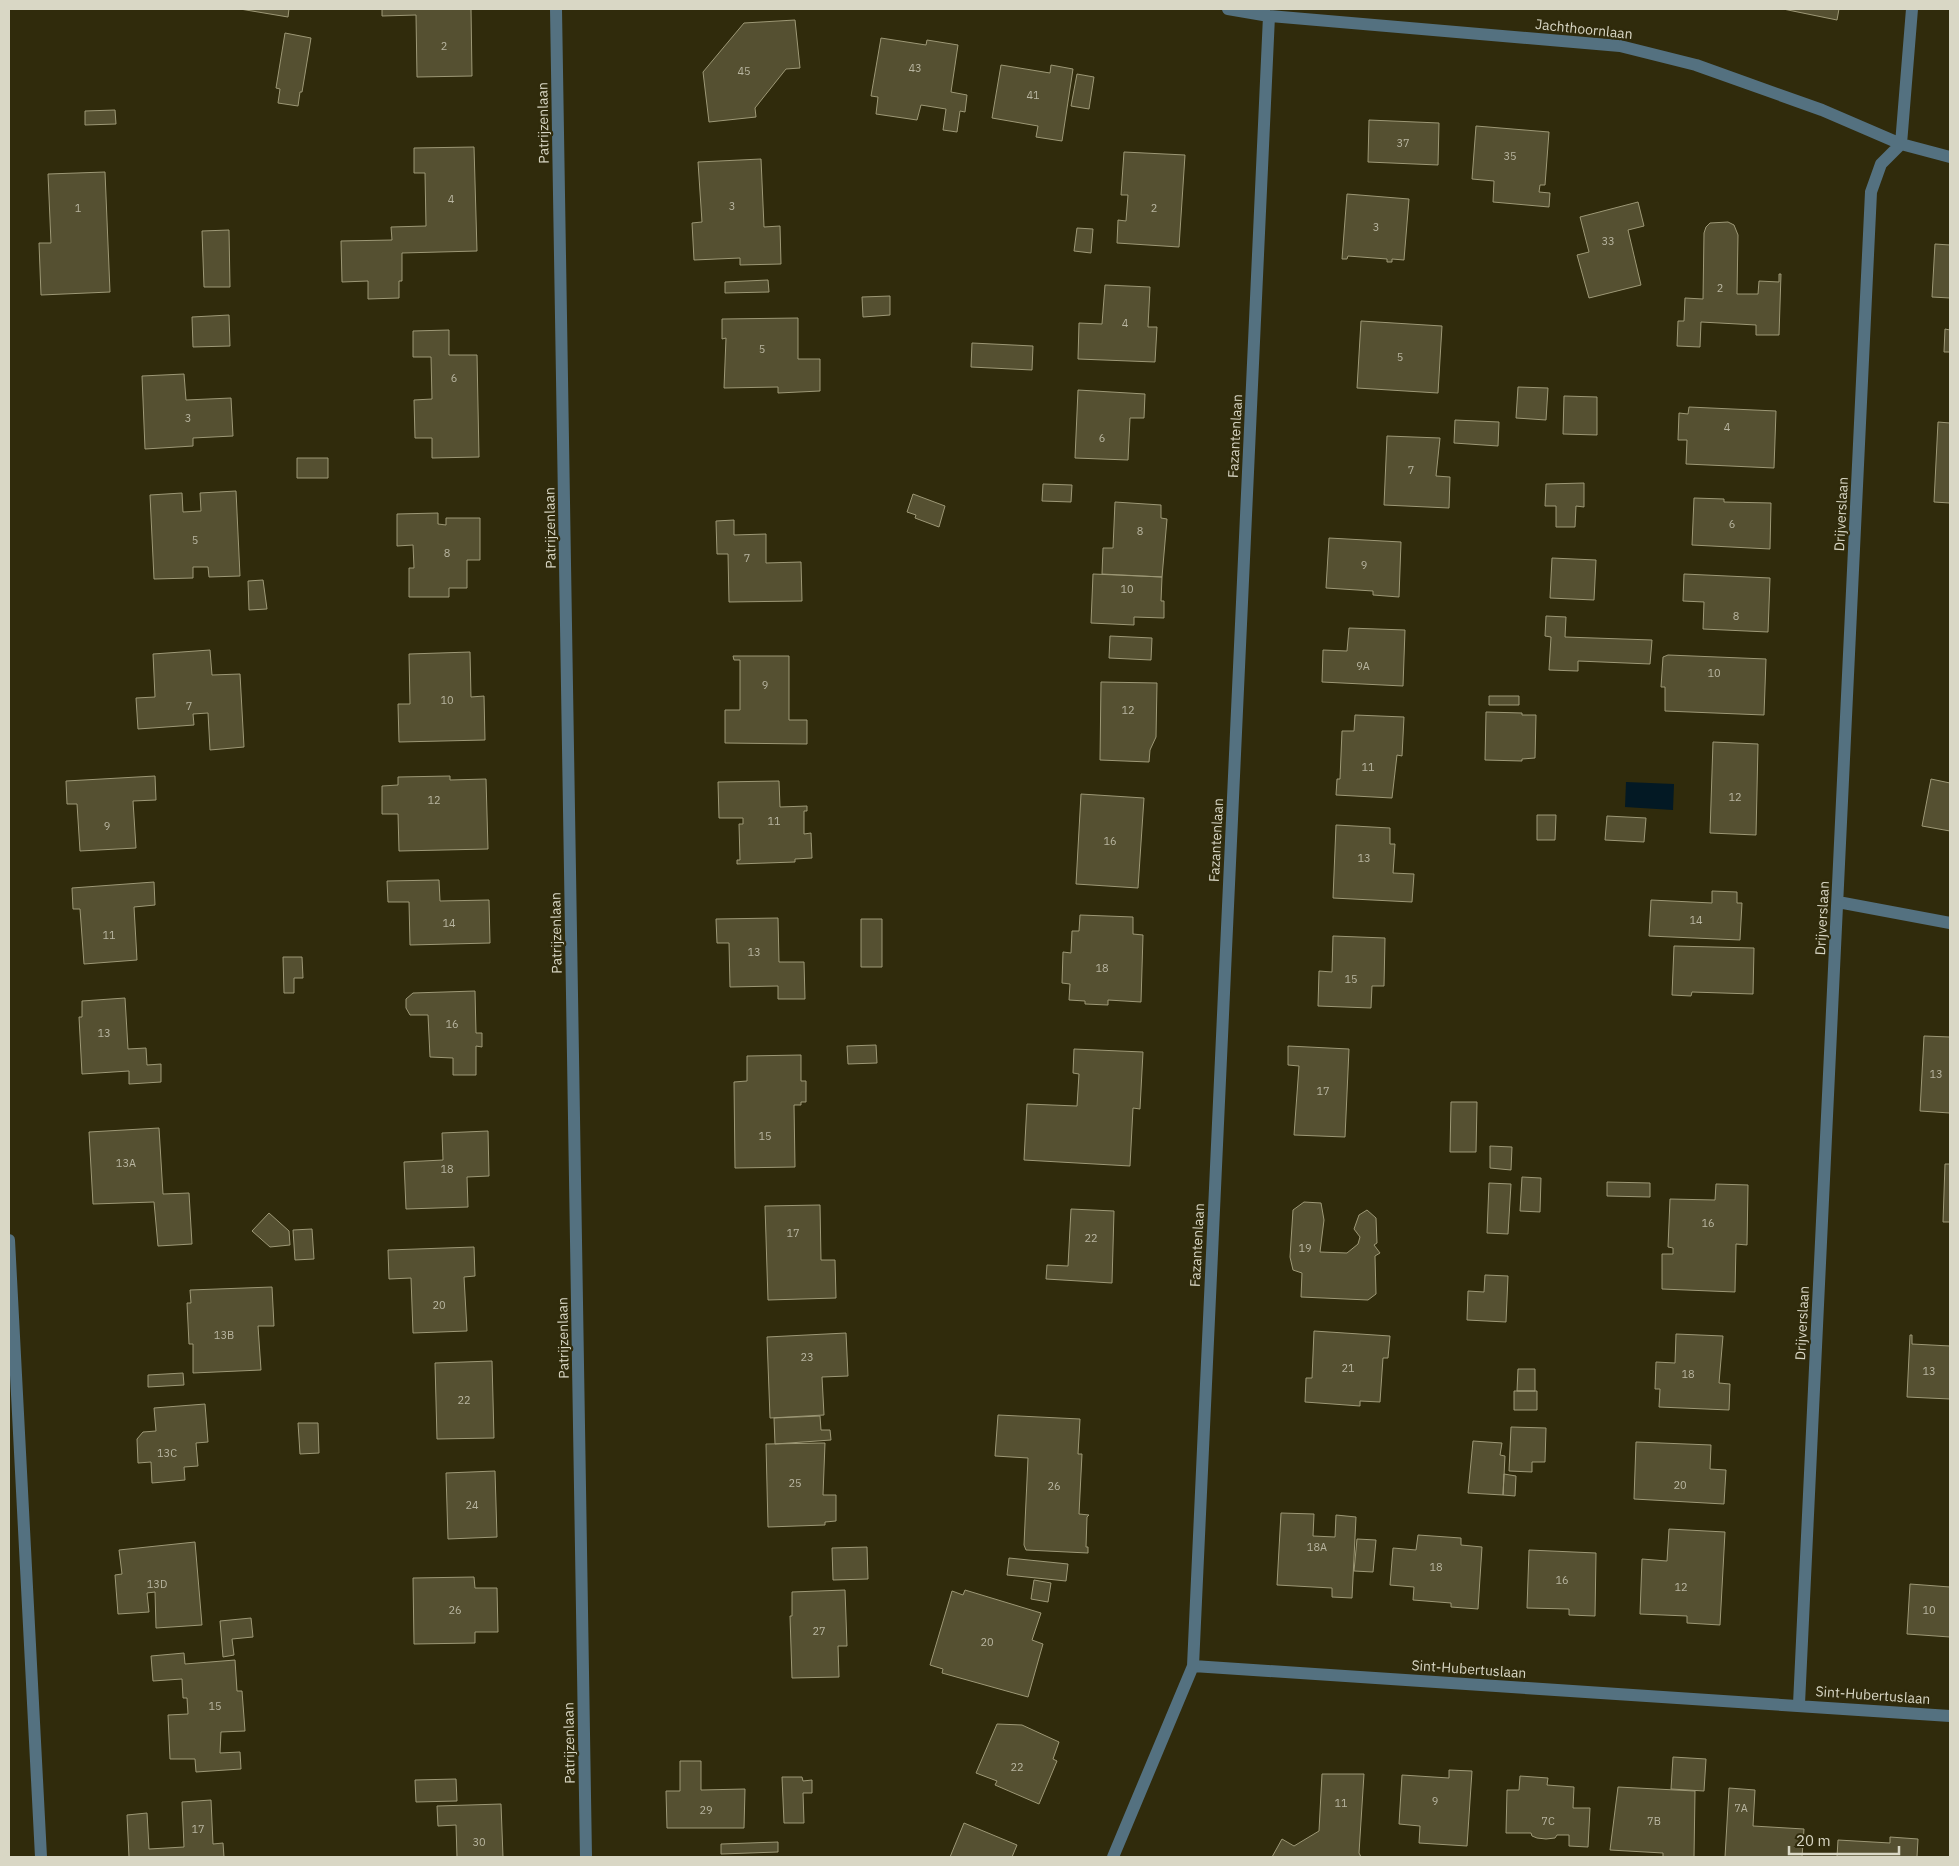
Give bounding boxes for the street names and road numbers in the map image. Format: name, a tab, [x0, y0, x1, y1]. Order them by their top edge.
street label: Jachthoornlaan	[1534, 15, 1634, 43]
street label: Patrijzenlaan	[533, 82, 553, 164]
street label: Fazantenlaan	[1224, 394, 1246, 478]
street label: Drijverslaan	[1830, 476, 1852, 552]
street label: Patrijzenlaan	[540, 487, 560, 569]
street label: Fazantenlaan	[1205, 798, 1227, 882]
street label: Drijverslaan	[1811, 880, 1833, 956]
street label: Patrijzenlaan	[546, 892, 566, 974]
street label: Fazantenlaan	[1186, 1203, 1208, 1287]
street label: Drijverslaan	[1791, 1285, 1813, 1361]
street label: Patrijzenlaan	[553, 1297, 573, 1379]
street label: Sint-Hubertuslaan	[1411, 1656, 1527, 1682]
street label: Sint-Hubertuslaan	[1815, 1682, 1931, 1708]
street label: Patrijzenlaan	[559, 1702, 579, 1784]

